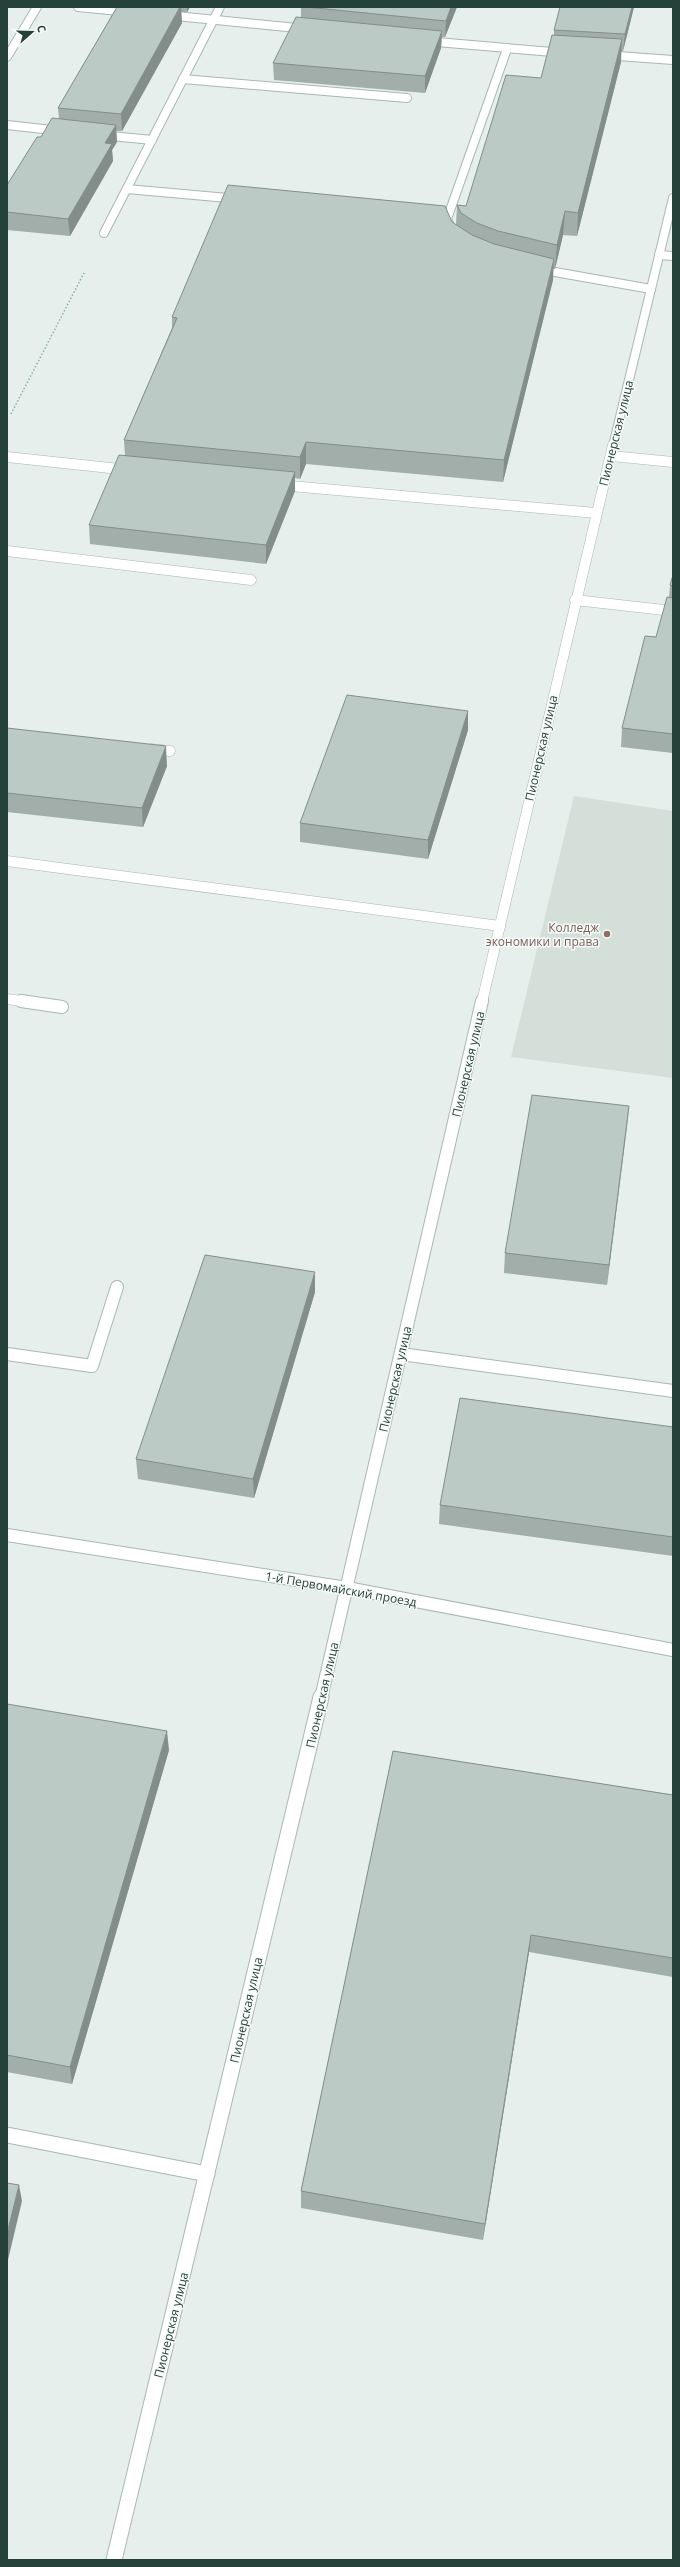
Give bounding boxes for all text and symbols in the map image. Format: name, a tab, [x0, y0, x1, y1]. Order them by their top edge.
north arrow	[12, 12, 52, 52]
text: С	[34, 23, 50, 34]
street label: Пионерская улица	[595, 378, 637, 488]
street label: Пионерская улица	[521, 693, 561, 803]
place label: Колледж экономики и права	[486, 919, 599, 950]
marker: Колледж экономики и права	[602, 929, 612, 939]
street label: Пионерская улица	[448, 1009, 488, 1119]
street label: Пионерская улица	[375, 1324, 415, 1434]
street label: 1-й Первомайский проезд	[264, 1567, 418, 1611]
street label: Пионерская улица	[302, 1640, 342, 1750]
street label: Пионерская улица	[226, 1955, 266, 2065]
street label: Пионерская улица	[150, 2270, 192, 2380]

